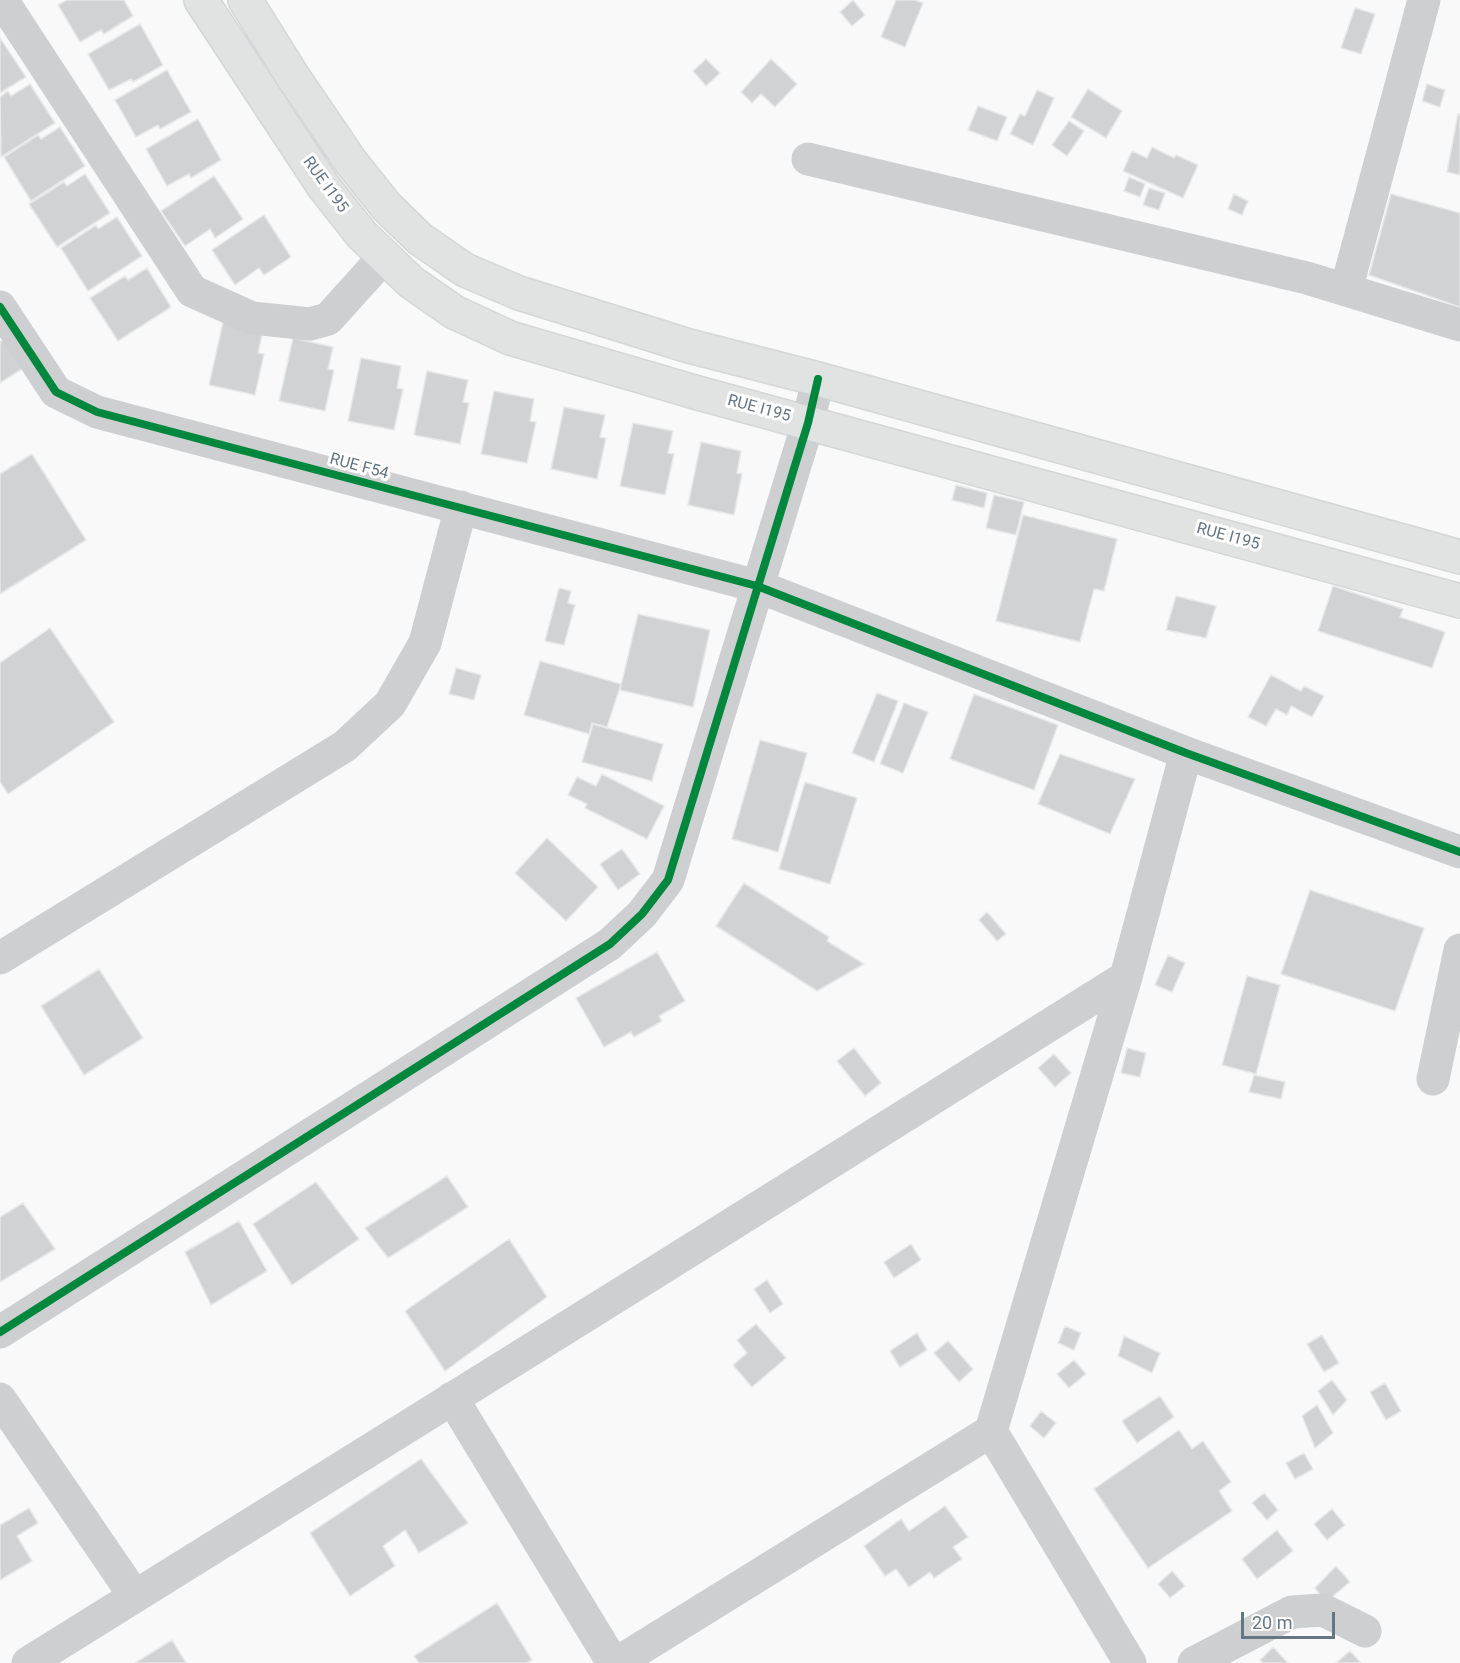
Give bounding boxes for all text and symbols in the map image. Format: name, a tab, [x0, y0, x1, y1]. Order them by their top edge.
street label: RUE I195	[298, 153, 352, 217]
street label: RUE I195	[725, 391, 793, 427]
street label: RUE F54	[327, 450, 391, 484]
street label: RUE I195	[1194, 519, 1262, 555]
scale bar	[1244, 1600, 1338, 1638]
text: 20 m	[1252, 1612, 1292, 1633]

